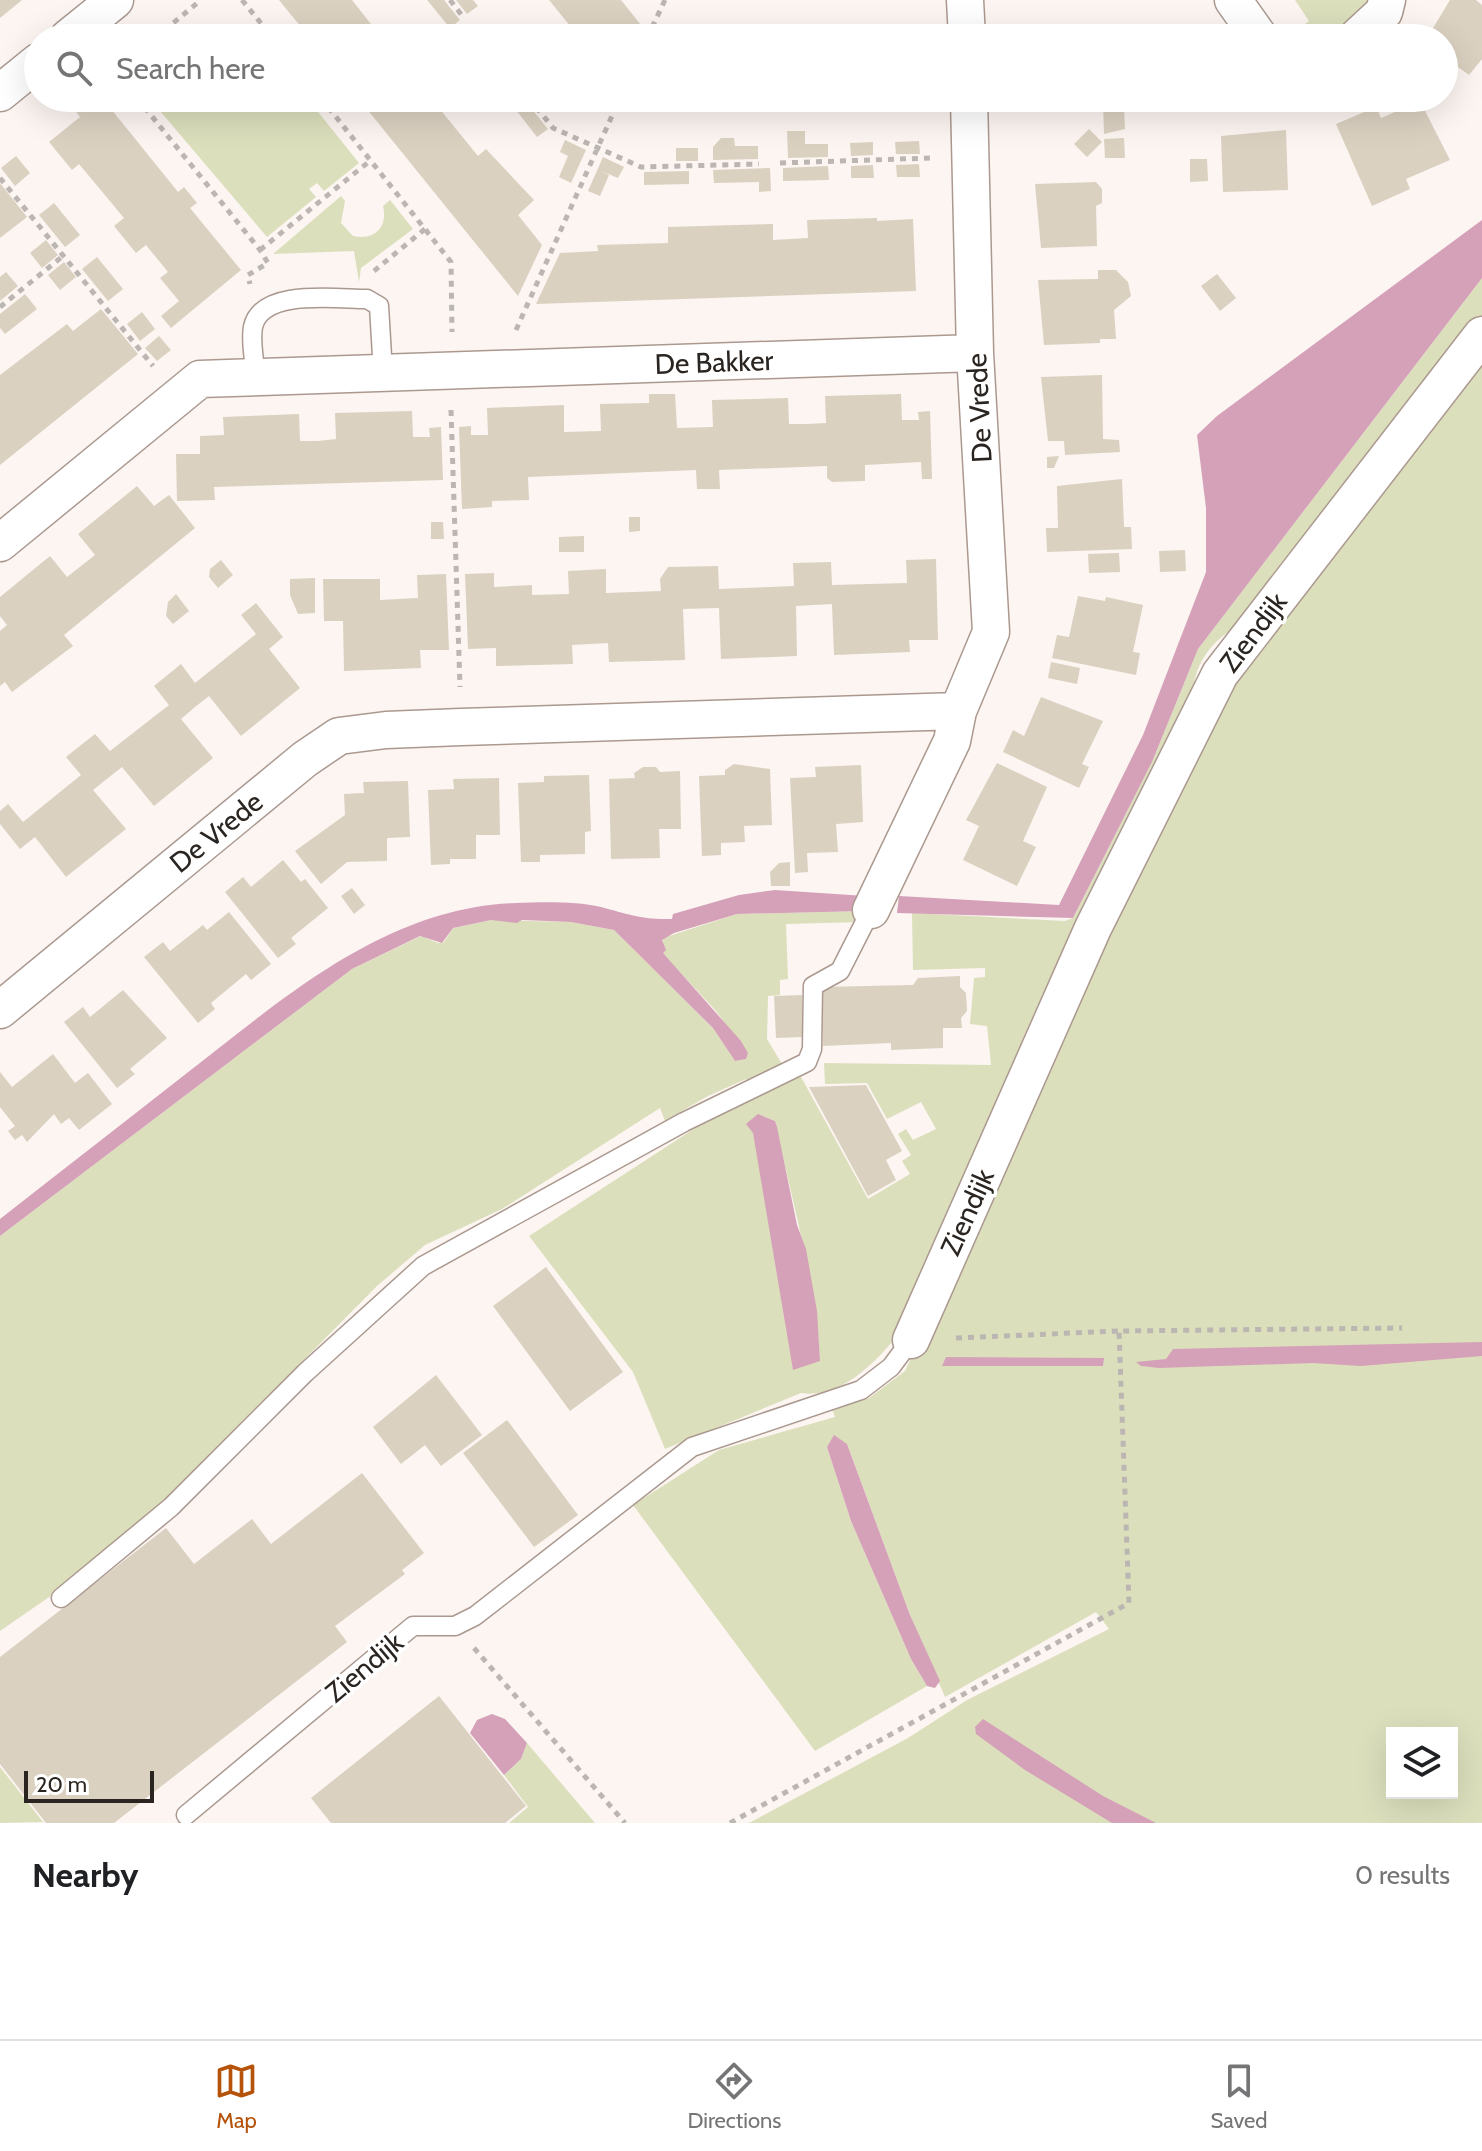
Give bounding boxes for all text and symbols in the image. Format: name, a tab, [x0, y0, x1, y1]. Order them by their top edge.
search box	[24, 24, 1458, 112]
icon: search	[52, 46, 96, 90]
text: Search here	[116, 50, 265, 87]
street label: De Bakker	[654, 343, 774, 381]
street label: De Vrede	[959, 352, 999, 464]
street label: Ziendijk	[1212, 585, 1294, 679]
street label: De Vrede	[163, 784, 269, 880]
street label: Ziendijk	[933, 1163, 1001, 1261]
street label: Ziendijk	[318, 1624, 410, 1709]
map controls	[1386, 1727, 1458, 1799]
button: layers	[1386, 1727, 1458, 1799]
scale bar	[24, 1767, 154, 1803]
text: 20 m	[36, 1771, 87, 1798]
text: Nearby	[32, 1854, 139, 1896]
text: 0 results	[1355, 1859, 1450, 1891]
tab: Map	[214, 2059, 258, 2134]
tab: Directions	[687, 2059, 781, 2134]
tab: Saved	[1210, 2059, 1268, 2134]

